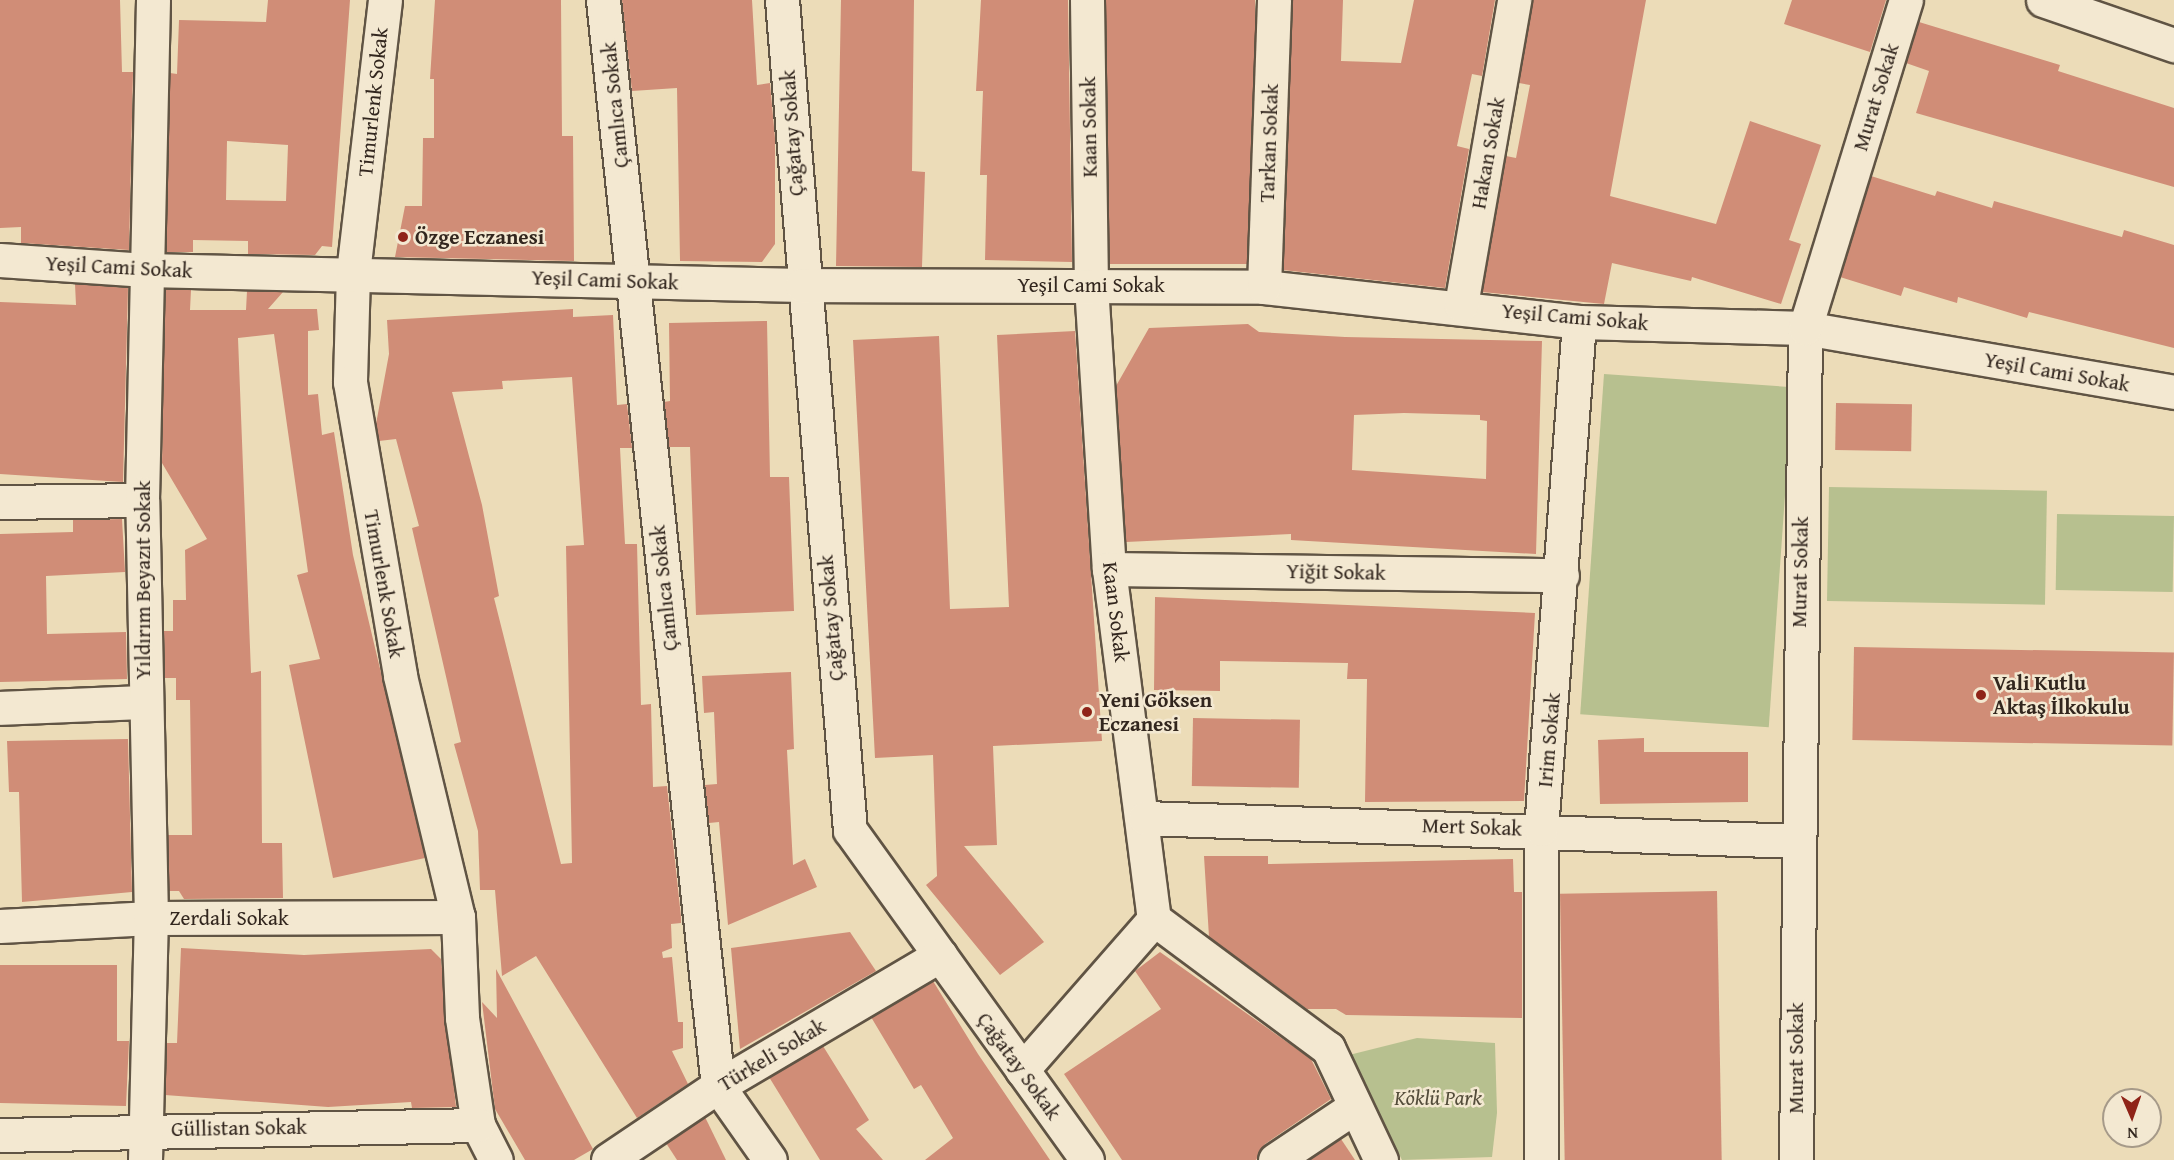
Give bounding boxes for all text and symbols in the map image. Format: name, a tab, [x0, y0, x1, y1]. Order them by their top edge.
street label: Timurlenk Sokak	[353, 26, 393, 178]
street label: Murat Sokak	[1848, 40, 1904, 154]
street label: Çamlıca Sokak	[596, 41, 634, 169]
street label: Çağatay Sokak	[775, 69, 809, 197]
street label: Kaan Sokak	[1076, 76, 1102, 178]
street label: Tarkan Sokak	[1254, 83, 1284, 203]
street label: Hakan Sokak	[1466, 95, 1510, 211]
place label: Özge Eczanesi	[415, 224, 544, 250]
marker: Özge Eczanesi	[396, 230, 410, 244]
street label: Yeşil Cami Sokak	[45, 251, 193, 283]
street label: Yeşil Cami Sokak	[531, 265, 679, 295]
street label: Yeşil Cami Sokak	[1017, 272, 1165, 298]
street label: Yeşil Cami Sokak	[1501, 298, 1649, 336]
street label: Yeşil Cami Sokak	[1982, 347, 2132, 397]
street label: Yıldırım Beyazıt Sokak	[130, 480, 156, 680]
street label: Timurlenk Sokak	[359, 508, 409, 660]
street label: Murat Sokak	[1786, 516, 1814, 628]
street label: Çamlıca Sokak	[645, 524, 683, 652]
street label: Çağatay Sokak	[813, 554, 849, 682]
street label: Yiğit Sokak	[1286, 559, 1386, 585]
street label: Kaan Sokak	[1097, 560, 1135, 664]
place label: Vali Kutlu Aktaş İlkokulu	[1993, 670, 2130, 720]
place label: Yeni Göksen Eczanesi	[1099, 687, 1212, 737]
marker: Vali Kutlu Aktaş İlkokulu	[1974, 688, 1988, 702]
street label: Irim Sokak	[1532, 692, 1566, 788]
marker: Yeni Göksen Eczanesi	[1080, 705, 1094, 719]
street label: Mert Sokak	[1422, 813, 1522, 841]
street label: Zerdali Sokak	[169, 905, 289, 931]
street label: Murat Sokak	[1783, 1002, 1809, 1114]
street label: Çağatay Sokak	[972, 1007, 1066, 1125]
street label: Türkeli Sokak	[714, 1013, 830, 1097]
park label: Köklü Park	[1394, 1085, 1482, 1111]
north arrow	[2102, 1088, 2162, 1148]
street label: Güllistan Sokak	[171, 1114, 307, 1142]
text: N	[2127, 1122, 2138, 1146]

